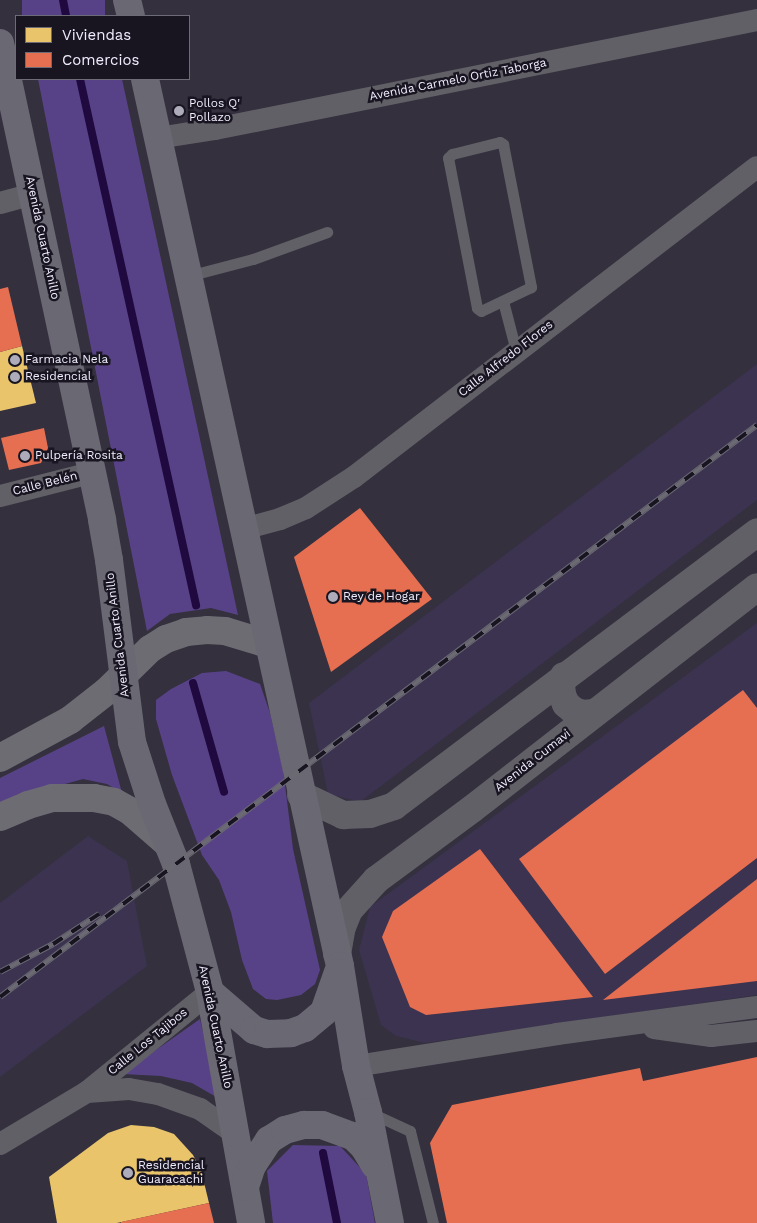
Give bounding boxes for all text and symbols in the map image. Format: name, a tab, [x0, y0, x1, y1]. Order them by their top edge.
legend	[15, 15, 190, 80]
text: Viviendas	[62, 26, 131, 44]
text: Comercios	[62, 51, 139, 69]
street label: Avenida Carmelo Ortiz Taborga	[368, 56, 548, 104]
place label: Pollos Q' Pollazo	[189, 97, 240, 125]
marker: Pollos Q' Pollazo	[173, 105, 185, 117]
street label: Avenida Cuarto Anillo	[22, 175, 62, 301]
street label: Calle Alfredo Flores	[456, 318, 556, 400]
place label: Farmacia Nela	[25, 353, 109, 367]
marker: Farmacia Nela	[9, 354, 21, 366]
place label: Residencial	[25, 370, 91, 384]
marker: Residencial	[9, 371, 21, 383]
place label: Pulpería Rosita	[35, 449, 123, 463]
marker: Pulpería Rosita	[19, 450, 31, 462]
street label: Calle Belén	[11, 469, 79, 499]
street label: Avenida Cuarto Anillo	[103, 572, 133, 698]
place label: Rey de Hogar	[343, 590, 420, 604]
marker: Rey de Hogar	[327, 591, 339, 603]
street label: Avenida Cumavi	[492, 727, 574, 795]
street label: Avenida Cuarto Anillo	[195, 964, 235, 1090]
street label: Calle Los Tajibos	[105, 1005, 191, 1079]
place label: Residencial Guaracachi	[138, 1159, 204, 1187]
marker: Residencial Guaracachi	[122, 1167, 134, 1179]

